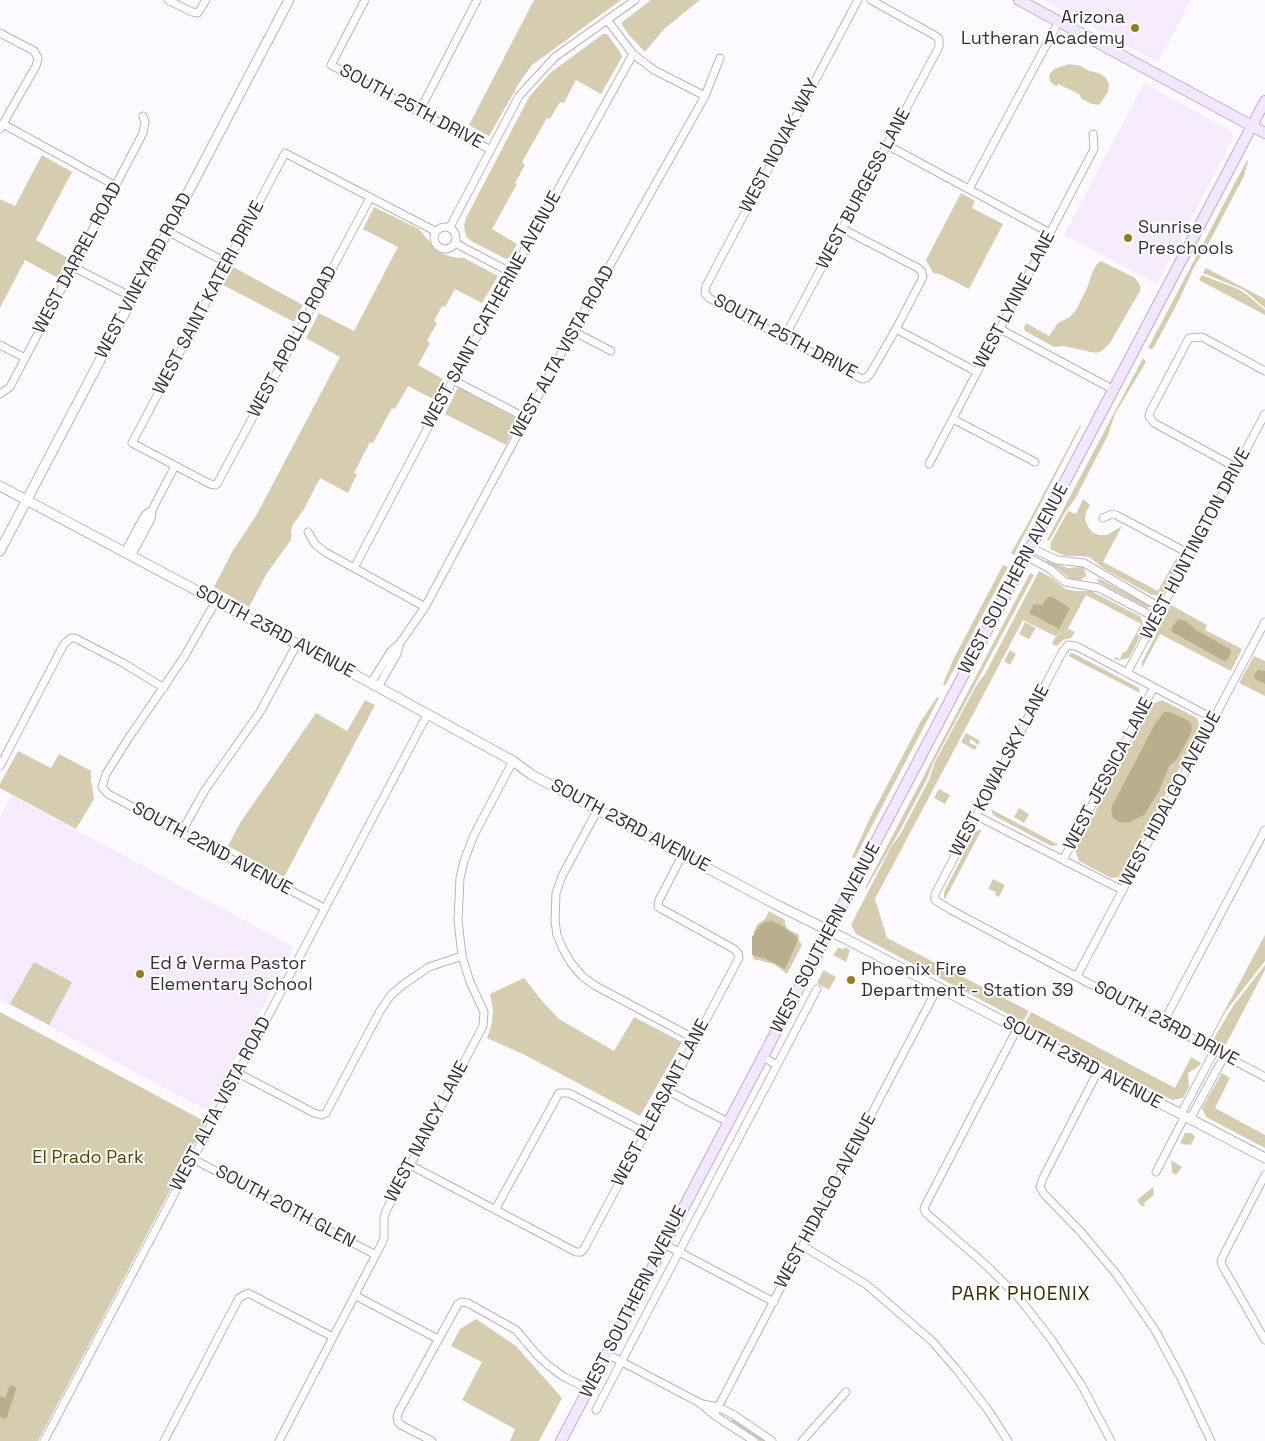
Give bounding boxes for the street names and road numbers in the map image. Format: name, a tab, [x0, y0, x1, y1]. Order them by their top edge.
street label: SOUTH 25TH DRIVE	[335, 60, 487, 154]
street label: WEST NOVAK WAY	[736, 75, 824, 217]
street label: WEST BURGESS LANE	[812, 105, 916, 273]
street label: WEST DARREL ROAD	[29, 179, 127, 337]
street label: WEST SAINT CATHERINE AVENUE	[418, 188, 566, 432]
street label: WEST VINEYARD ROAD	[91, 189, 197, 363]
street label: WEST SAINT KATERI DRIVE	[149, 197, 269, 399]
street label: WEST LYNNE LANE	[970, 228, 1060, 372]
street label: WEST ALTA VISTA ROAD	[507, 262, 619, 442]
street label: WEST APOLLO ROAD	[244, 263, 342, 421]
street label: SOUTH 25TH DRIVE	[709, 290, 861, 384]
street label: WEST HUNTINGTON DRIVE	[1136, 445, 1256, 643]
street label: WEST SOUTHERN AVENUE	[954, 480, 1074, 678]
street label: SOUTH 23RD AVENUE	[192, 581, 358, 683]
street label: WEST KOWALSKY LANE	[946, 681, 1054, 861]
street label: WEST JESSICA LANE	[1060, 694, 1158, 854]
street label: WEST HIDALGO AVENUE	[1116, 708, 1226, 890]
street label: SOUTH 23RD AVENUE	[547, 775, 713, 877]
street label: SOUTH 22ND AVENUE	[128, 798, 296, 900]
street label: WEST SOUTHERN AVENUE	[766, 839, 886, 1037]
street label: SOUTH 23RD DRIVE	[1090, 977, 1242, 1071]
street label: SOUTH 23RD AVENUE	[999, 1012, 1165, 1114]
street label: WEST ALTA VISTA ROAD	[166, 1013, 276, 1195]
street label: WEST PLEASANT LANE	[608, 1016, 714, 1190]
street label: WEST NANCY LANE	[381, 1058, 473, 1206]
street label: WEST HIDALGO AVENUE	[771, 1110, 881, 1292]
street label: SOUTH 20TH GLEN	[211, 1161, 359, 1253]
street label: WEST SOUTHERN AVENUE	[576, 1202, 692, 1402]

